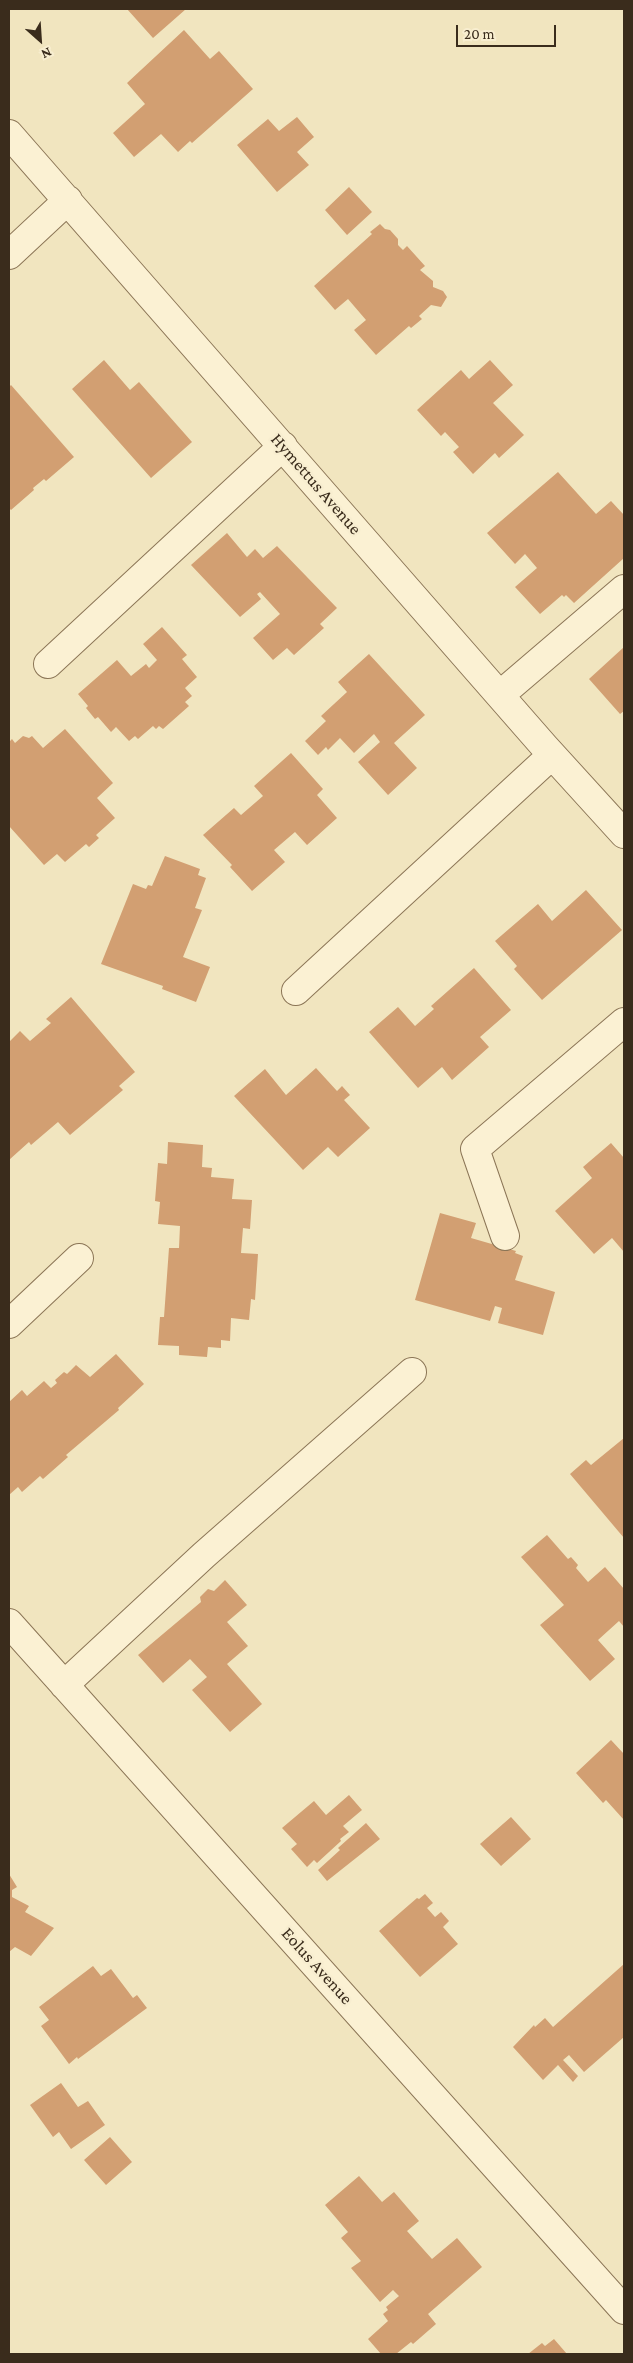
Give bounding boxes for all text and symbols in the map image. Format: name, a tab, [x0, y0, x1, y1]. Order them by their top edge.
north arrow	[15, 15, 65, 65]
scale bar	[458, 15, 558, 47]
text: 20 m	[464, 26, 495, 42]
text: N	[39, 44, 54, 63]
street label: Hymettus Avenue	[266, 429, 366, 539]
street label: Eolus Avenue	[277, 1923, 357, 2009]

